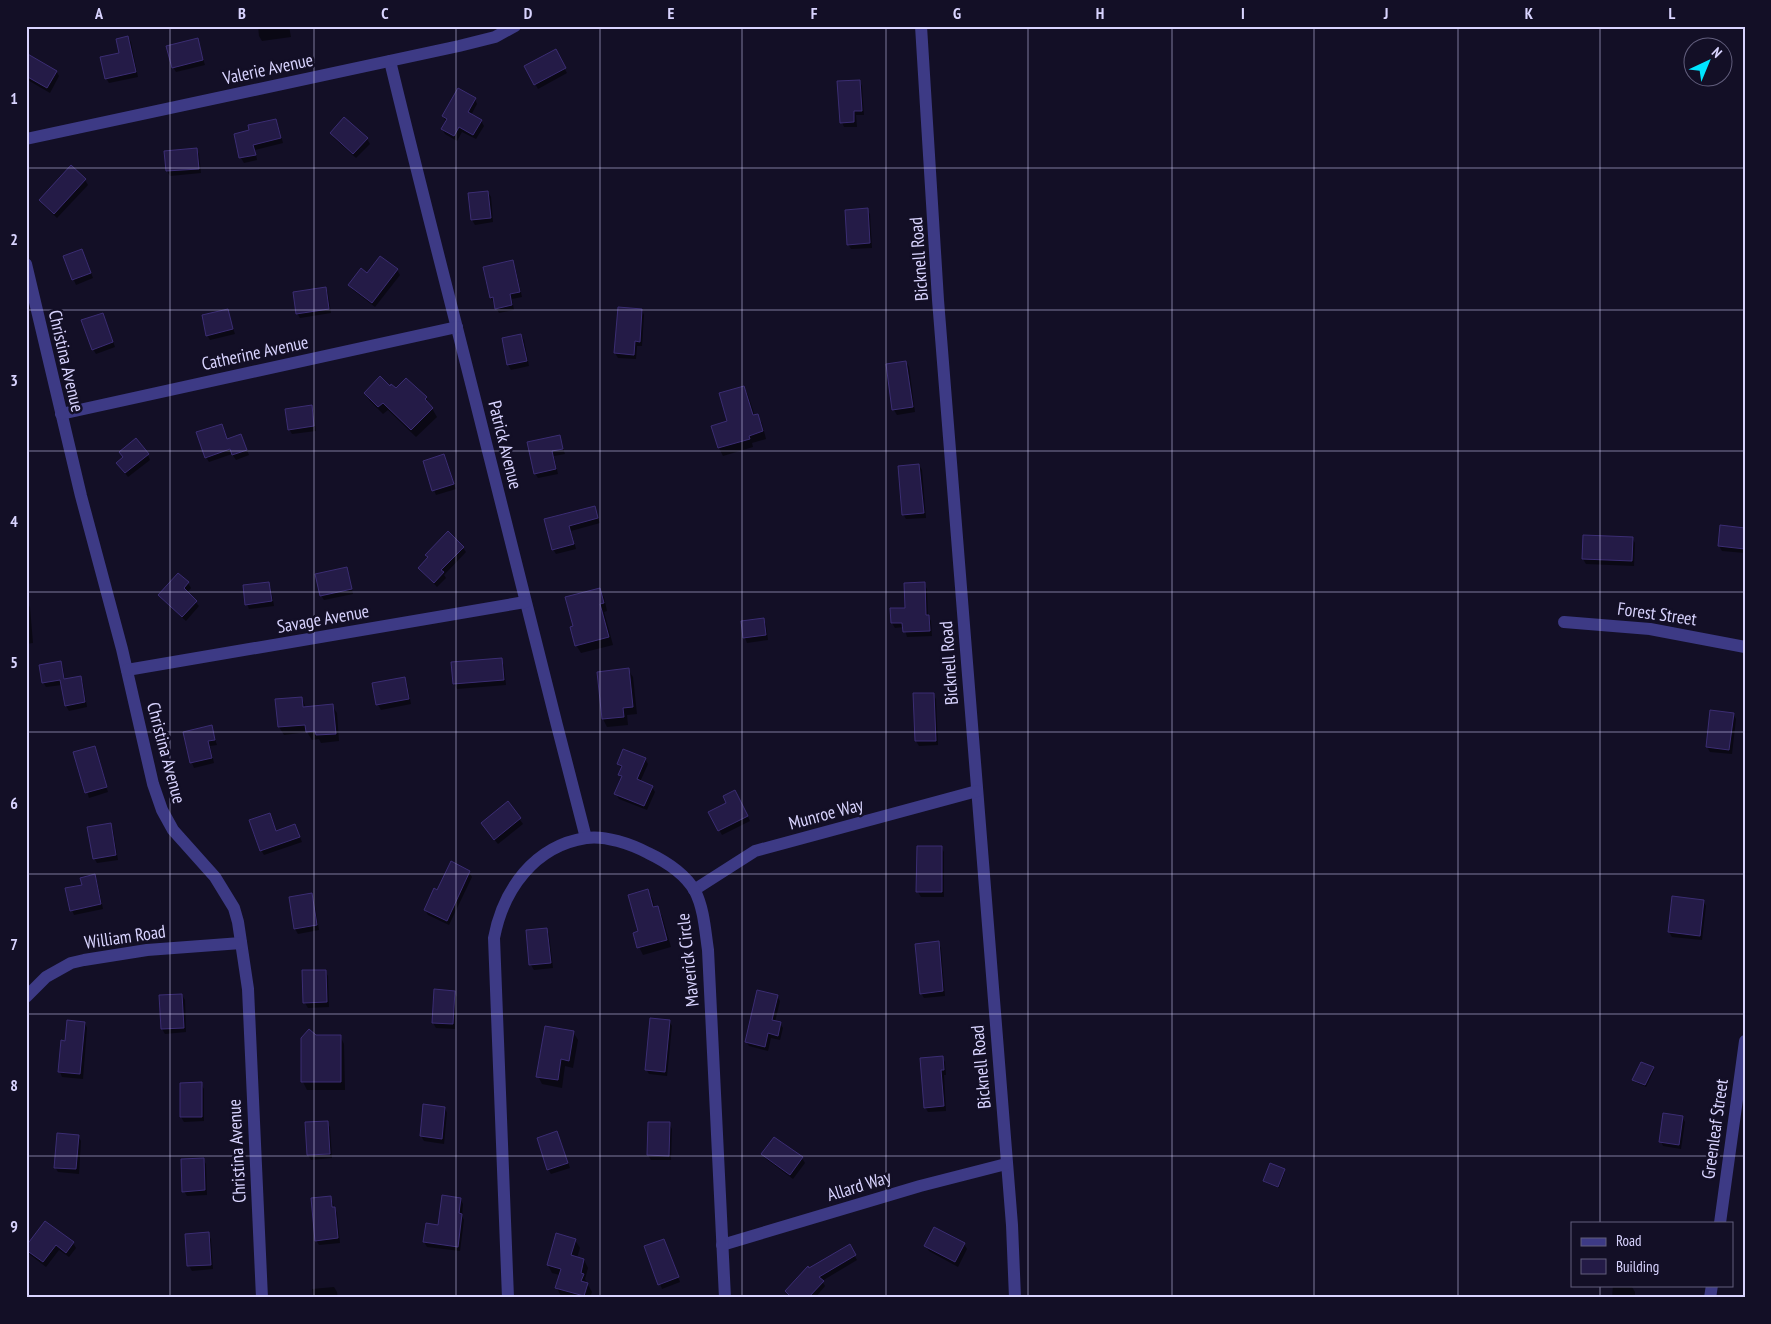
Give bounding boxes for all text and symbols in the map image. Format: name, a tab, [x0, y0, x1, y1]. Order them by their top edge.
text: A	[94, 3, 104, 23]
text: B	[238, 3, 246, 23]
text: C	[381, 3, 389, 23]
text: D	[524, 3, 533, 23]
text: E	[668, 3, 675, 23]
text: F	[811, 3, 818, 23]
text: G	[953, 3, 961, 23]
text: H	[1096, 3, 1104, 23]
text: I	[1241, 3, 1245, 23]
text: J	[1383, 3, 1388, 23]
text: K	[1525, 3, 1534, 23]
text: L	[1669, 3, 1676, 23]
north arrow	[1684, 38, 1734, 88]
text: N	[1708, 44, 1726, 62]
street label: Valerie Avenue	[220, 48, 315, 89]
text: 1	[10, 88, 18, 108]
street label: Bicknell Road	[904, 216, 933, 302]
text: 2	[10, 229, 18, 249]
street label: Christina Avenue	[44, 308, 89, 414]
street label: Catherine Avenue	[199, 330, 310, 375]
text: 3	[10, 370, 18, 390]
street label: Patrick Avenue	[483, 398, 528, 492]
text: 4	[10, 511, 18, 531]
street label: Forest Street	[1616, 597, 1698, 630]
street label: Savage Avenue	[275, 599, 371, 638]
street label: Bicknell Road	[934, 620, 963, 706]
text: 5	[10, 652, 18, 672]
street label: Christina Avenue	[142, 700, 191, 806]
street label: Munroe Way	[786, 792, 866, 835]
text: 6	[10, 793, 18, 813]
street label: Maverick Circle	[671, 912, 704, 1008]
street label: William Road	[83, 919, 167, 954]
text: 7	[10, 934, 18, 954]
street label: Bicknell Road	[965, 1024, 996, 1110]
text: 8	[10, 1075, 18, 1095]
street label: Greenleaf Street	[1696, 1077, 1733, 1181]
street label: Christina Avenue	[222, 1099, 251, 1204]
street label: Allard Way	[824, 1165, 894, 1206]
text: 9	[10, 1216, 18, 1236]
legend	[1571, 1222, 1734, 1286]
text: Road	[1616, 1231, 1642, 1250]
text: Building	[1616, 1257, 1659, 1276]

